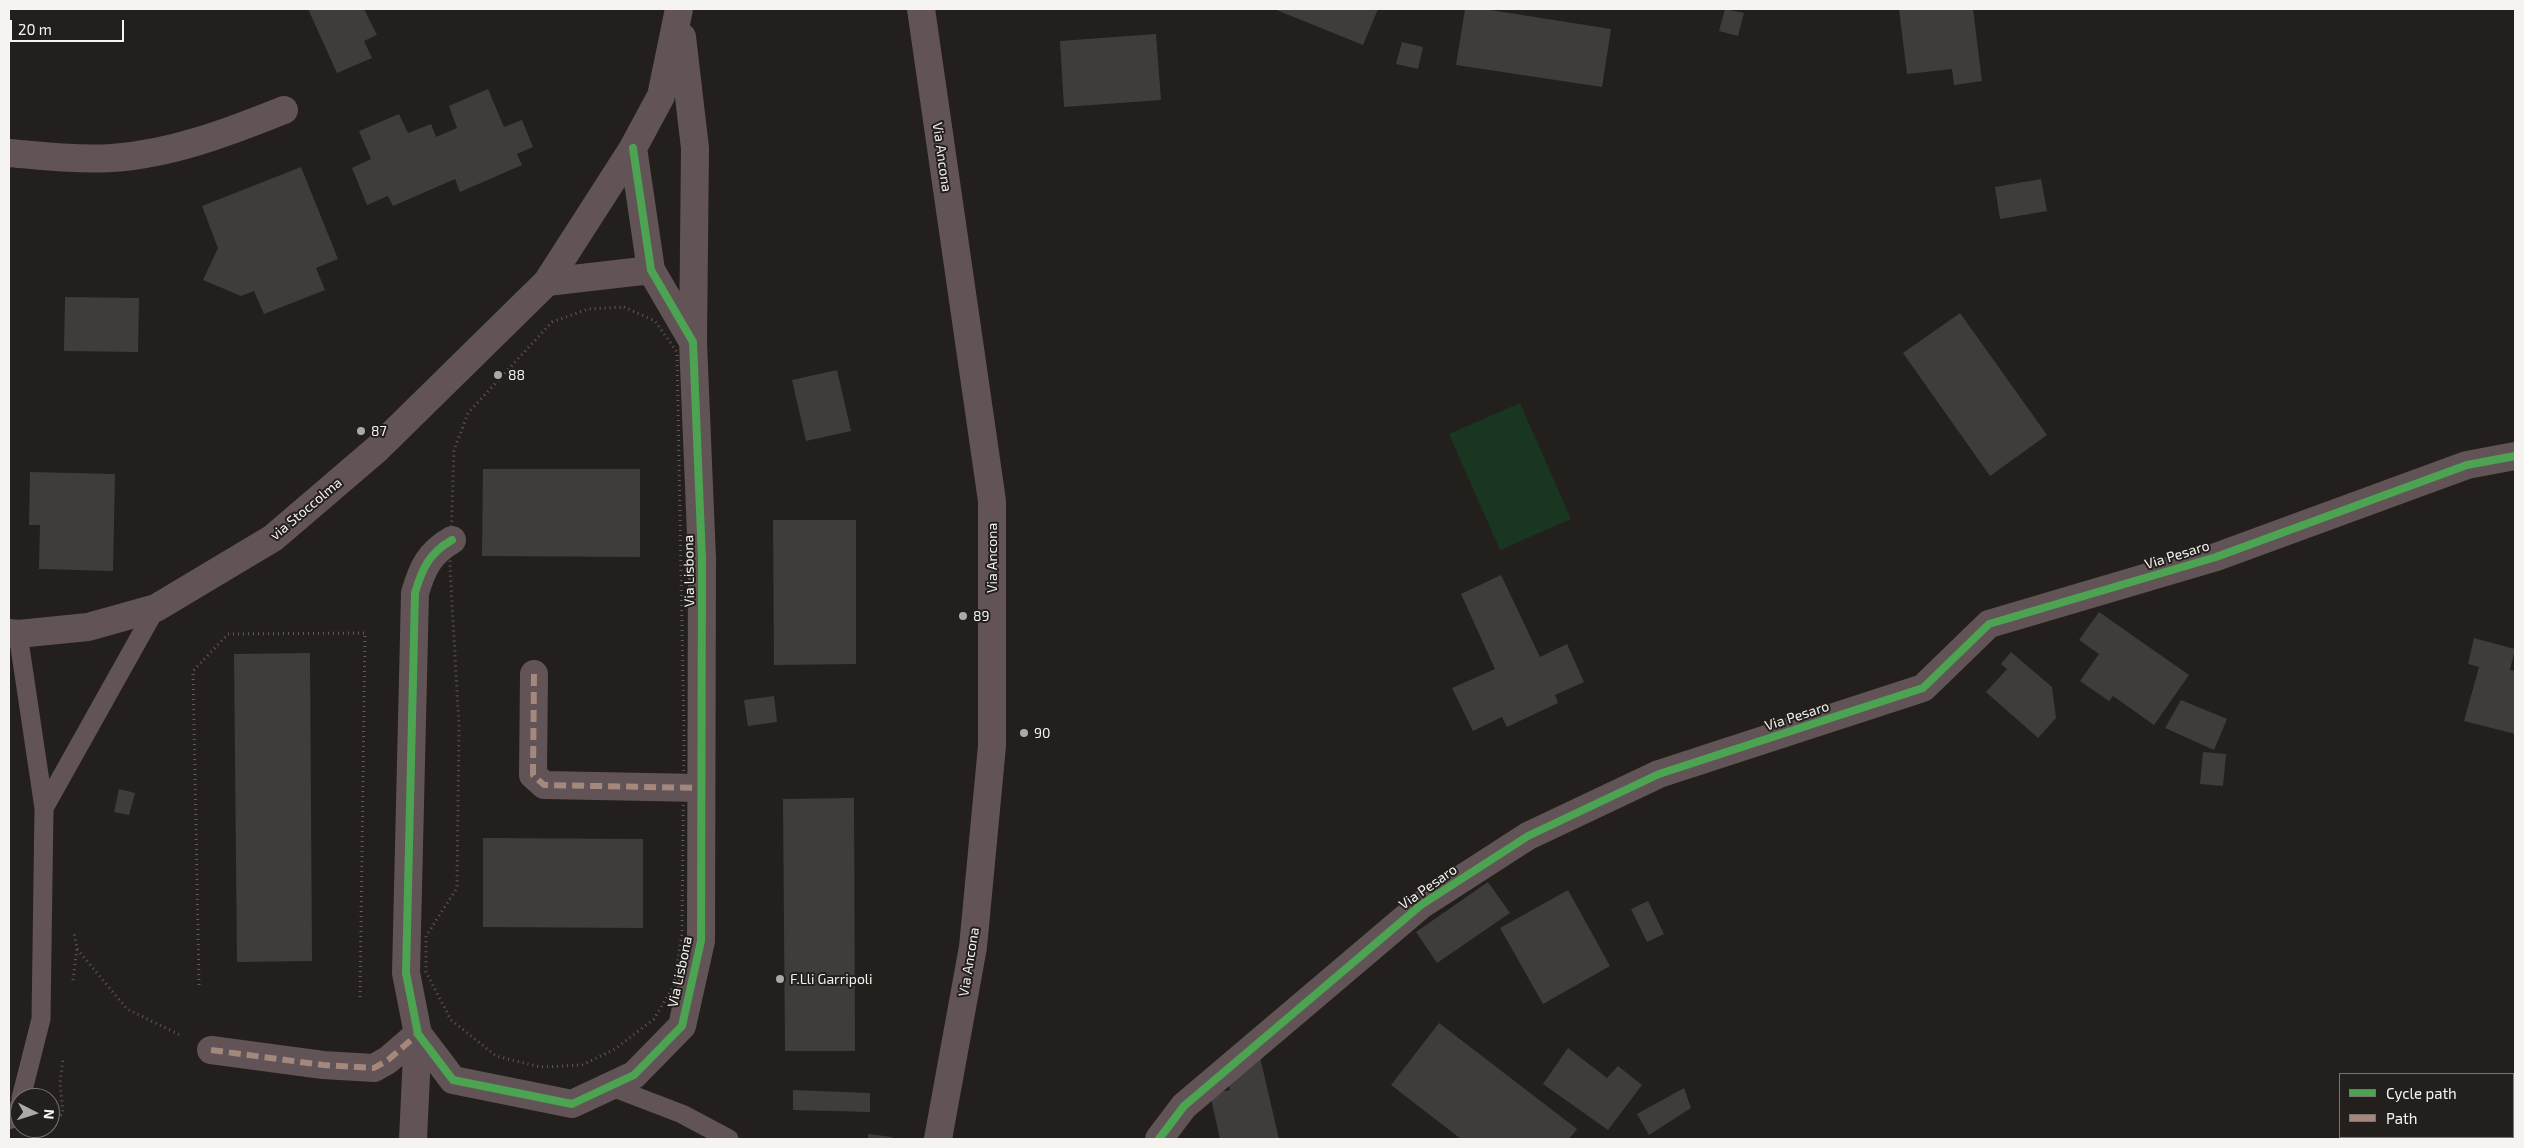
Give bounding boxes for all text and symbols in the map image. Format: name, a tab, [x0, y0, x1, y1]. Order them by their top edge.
scale bar	[12, 10, 126, 42]
text: 20 m	[18, 20, 52, 38]
street label: Via Ancona	[929, 121, 955, 193]
place label: 88	[508, 367, 525, 383]
marker: 88	[492, 369, 504, 381]
place label: 87	[371, 423, 387, 439]
marker: 87	[355, 425, 367, 437]
street label: via Stoccolma	[267, 474, 345, 544]
street label: Via Ancona	[984, 523, 1000, 593]
street label: Via Lisbona	[680, 535, 698, 607]
street label: Via Pesaro	[2143, 537, 2211, 573]
place label: 89	[973, 608, 990, 624]
marker: 89	[957, 610, 969, 622]
street label: Via Pesaro	[1763, 698, 1831, 734]
place label: 90	[1034, 725, 1050, 741]
marker: 90	[1018, 727, 1030, 739]
street label: Via Pesaro	[1396, 861, 1460, 913]
street label: Via Ancona	[955, 926, 983, 998]
street label: Via Lisbona	[664, 935, 696, 1009]
place label: F.Lli Garripoli	[790, 971, 872, 987]
marker: F.Lli Garripoli	[774, 973, 786, 985]
legend	[2339, 1073, 2514, 1138]
text: Cycle path	[2386, 1084, 2457, 1102]
north arrow	[10, 1088, 60, 1138]
text: N	[41, 1108, 58, 1120]
text: Path	[2386, 1109, 2417, 1127]

